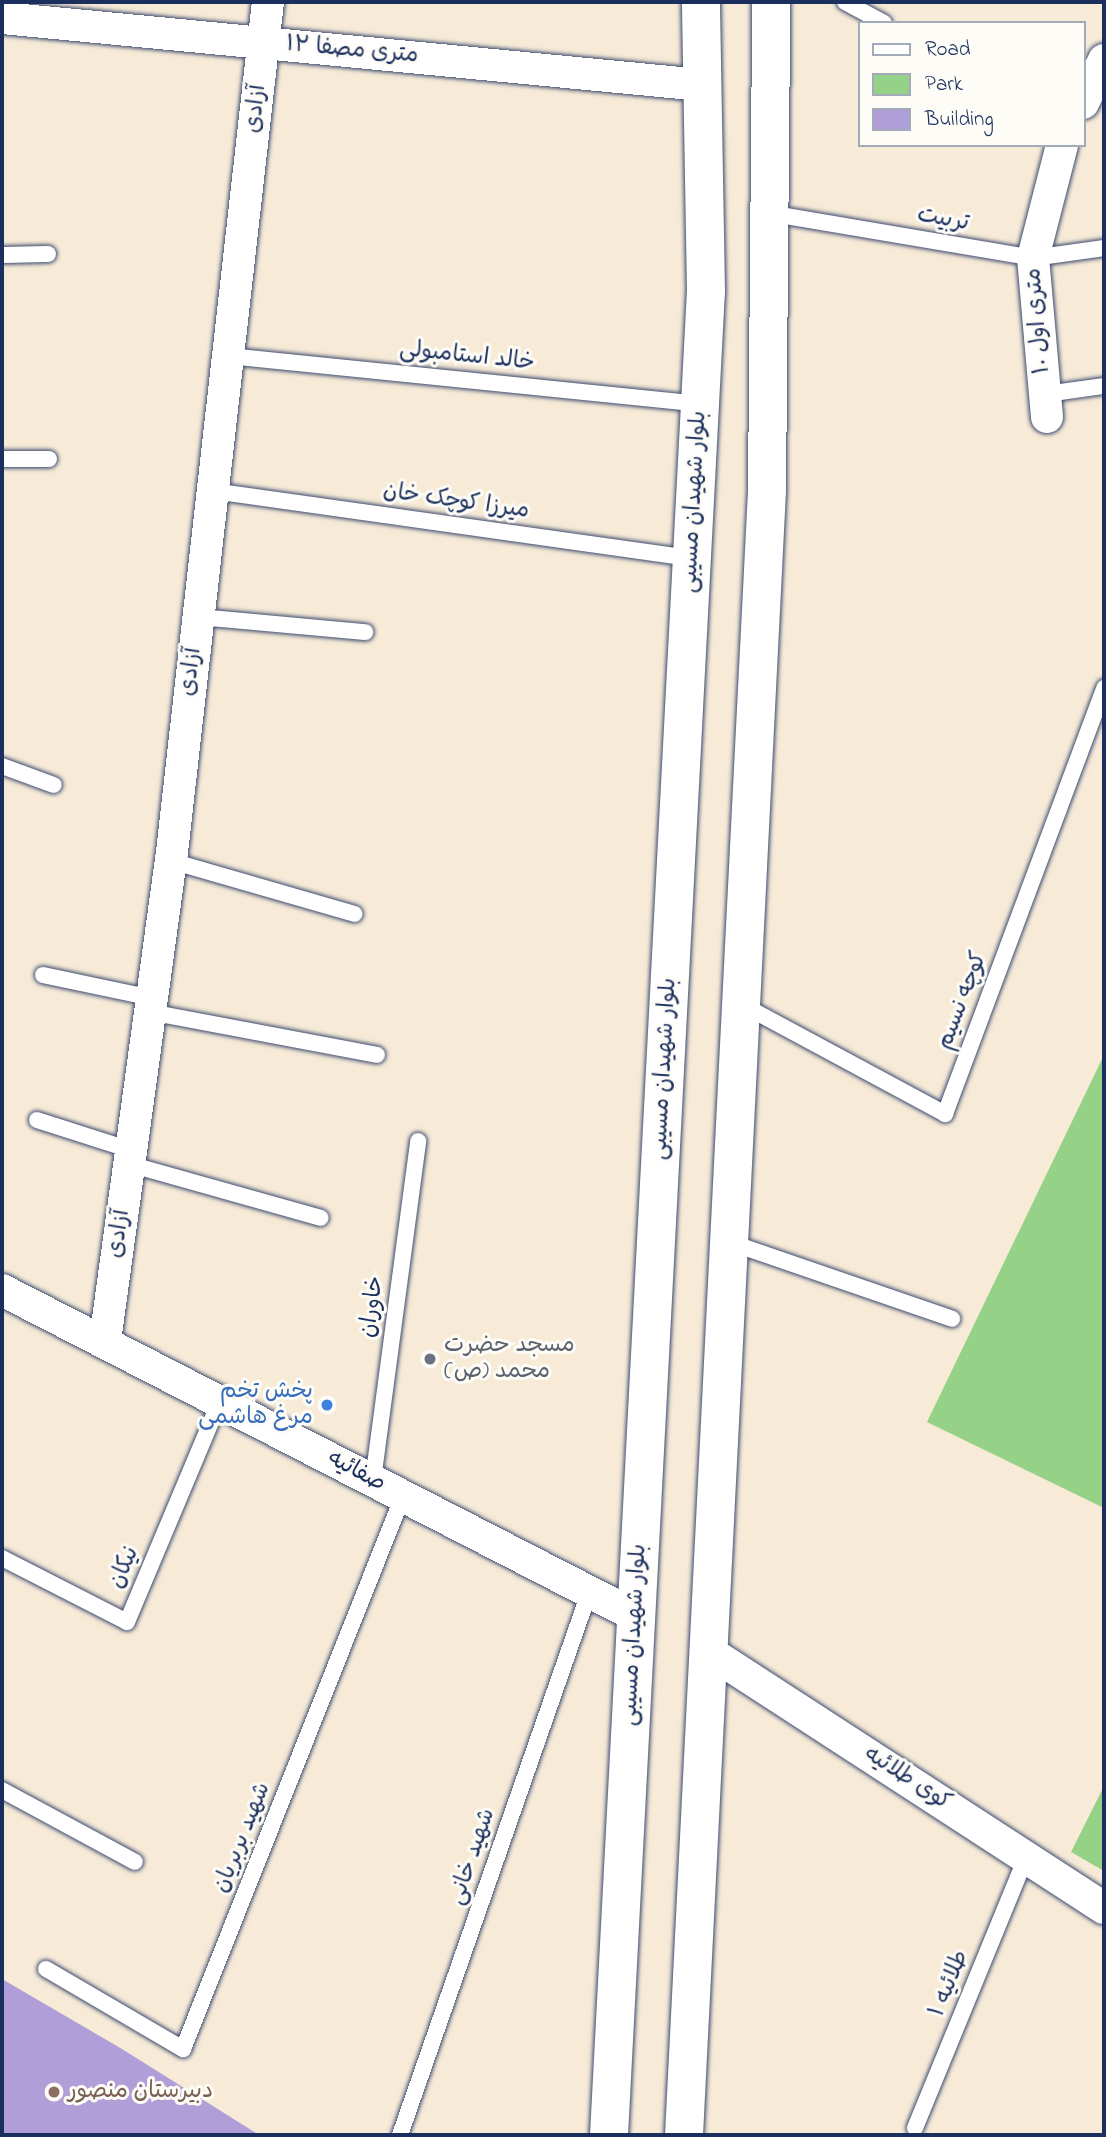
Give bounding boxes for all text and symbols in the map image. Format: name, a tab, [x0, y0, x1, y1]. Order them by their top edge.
legend	[858, 21, 1085, 147]
street label: ۱۲ متری مصفا	[285, 31, 419, 71]
text: Road	[925, 35, 971, 65]
text: Park	[925, 70, 963, 100]
street label: آزادی	[241, 83, 273, 135]
text: Building	[925, 105, 994, 135]
street label: تربیت	[915, 202, 971, 238]
street label: ۱۰ متری اول	[1021, 267, 1057, 375]
street label: خالد استامبولی	[398, 336, 536, 378]
street label: بلوار شهیدان مسیبی	[676, 410, 714, 594]
street label: میرزا کوچک خان	[381, 478, 531, 526]
street label: آزادی	[175, 646, 209, 698]
street label: کوچه نسیم	[932, 948, 994, 1054]
street label: بلوار شهیدان مسیبی	[646, 977, 684, 1161]
street label: آزادی	[103, 1208, 137, 1260]
street label: خاوران	[355, 1274, 391, 1340]
place label: مسجد حضرت محمد (ص)	[444, 1332, 575, 1386]
marker: مسجد حضرت محمد (ص)	[422, 1351, 438, 1367]
place label: پخش تخم مرغ هاشمی	[198, 1378, 313, 1432]
marker: پخش تخم مرغ هاشمی	[319, 1397, 335, 1413]
street label: صفائیه	[322, 1445, 390, 1499]
street label: نیکان	[104, 1543, 146, 1593]
street label: بلوار شهیدان مسیبی	[616, 1543, 654, 1727]
street label: کوی طلائیه	[858, 1741, 956, 1817]
street label: شهید بربریان	[208, 1779, 278, 1897]
street label: شهید خانی	[444, 1805, 502, 1909]
street label: طلائیه ۱	[924, 1947, 976, 2021]
place label: دبیرستان منصور	[68, 2078, 213, 2106]
marker: دبیرستان منصور	[46, 2084, 62, 2100]

